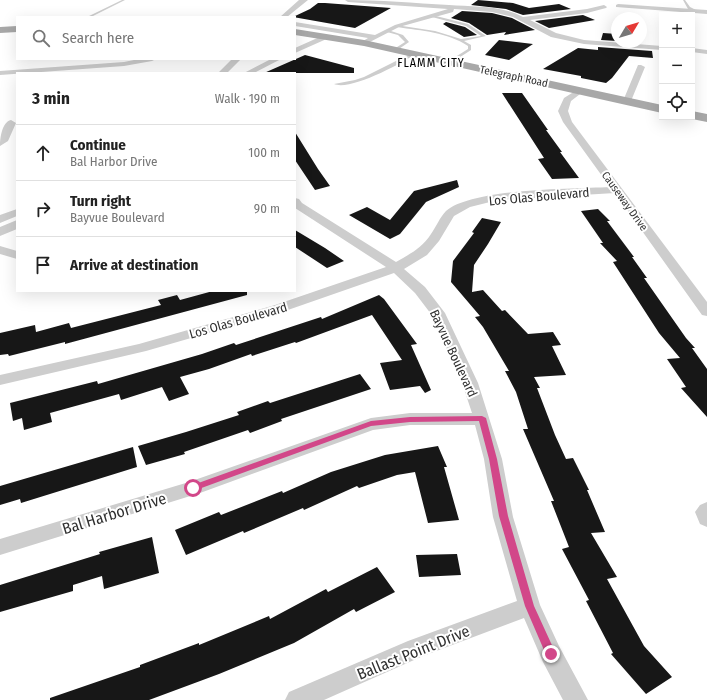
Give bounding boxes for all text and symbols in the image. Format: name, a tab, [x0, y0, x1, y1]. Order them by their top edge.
north arrow	[611, 12, 647, 48]
map controls	[659, 12, 695, 120]
button: +	[659, 12, 695, 48]
search box	[16, 16, 296, 60]
icon: search	[30, 27, 52, 49]
text: Search here	[62, 29, 134, 47]
button: −	[659, 48, 695, 84]
district label: FLAMM CITY	[397, 56, 465, 70]
street label: Telegraph Road	[479, 63, 549, 90]
button: locate	[659, 84, 695, 120]
text: 3 min	[32, 88, 70, 109]
text: Walk · 190 m	[215, 91, 280, 106]
text: Continue	[70, 136, 126, 154]
icon: ahead	[32, 142, 54, 164]
text: 100 m	[248, 145, 280, 160]
text: Bal Harbor Drive	[70, 154, 158, 169]
street label: Causeway Drive	[599, 169, 650, 233]
street label: Los Olas Boulevard	[488, 185, 590, 208]
text: Turn right	[70, 192, 131, 210]
icon: right	[32, 198, 54, 220]
text: 90 m	[254, 201, 280, 216]
text: Bayvue Boulevard	[70, 210, 165, 225]
icon: arrive	[32, 254, 54, 276]
text: Arrive at destination	[70, 256, 198, 274]
street label: Los Olas Boulevard	[188, 299, 289, 342]
street label: Bayvue Boulevard	[427, 307, 480, 399]
route start	[184, 479, 202, 497]
street label: Bal Harbor Drive	[60, 489, 168, 538]
street label: Ballast Point Drive	[354, 621, 472, 684]
route end	[542, 645, 560, 663]

